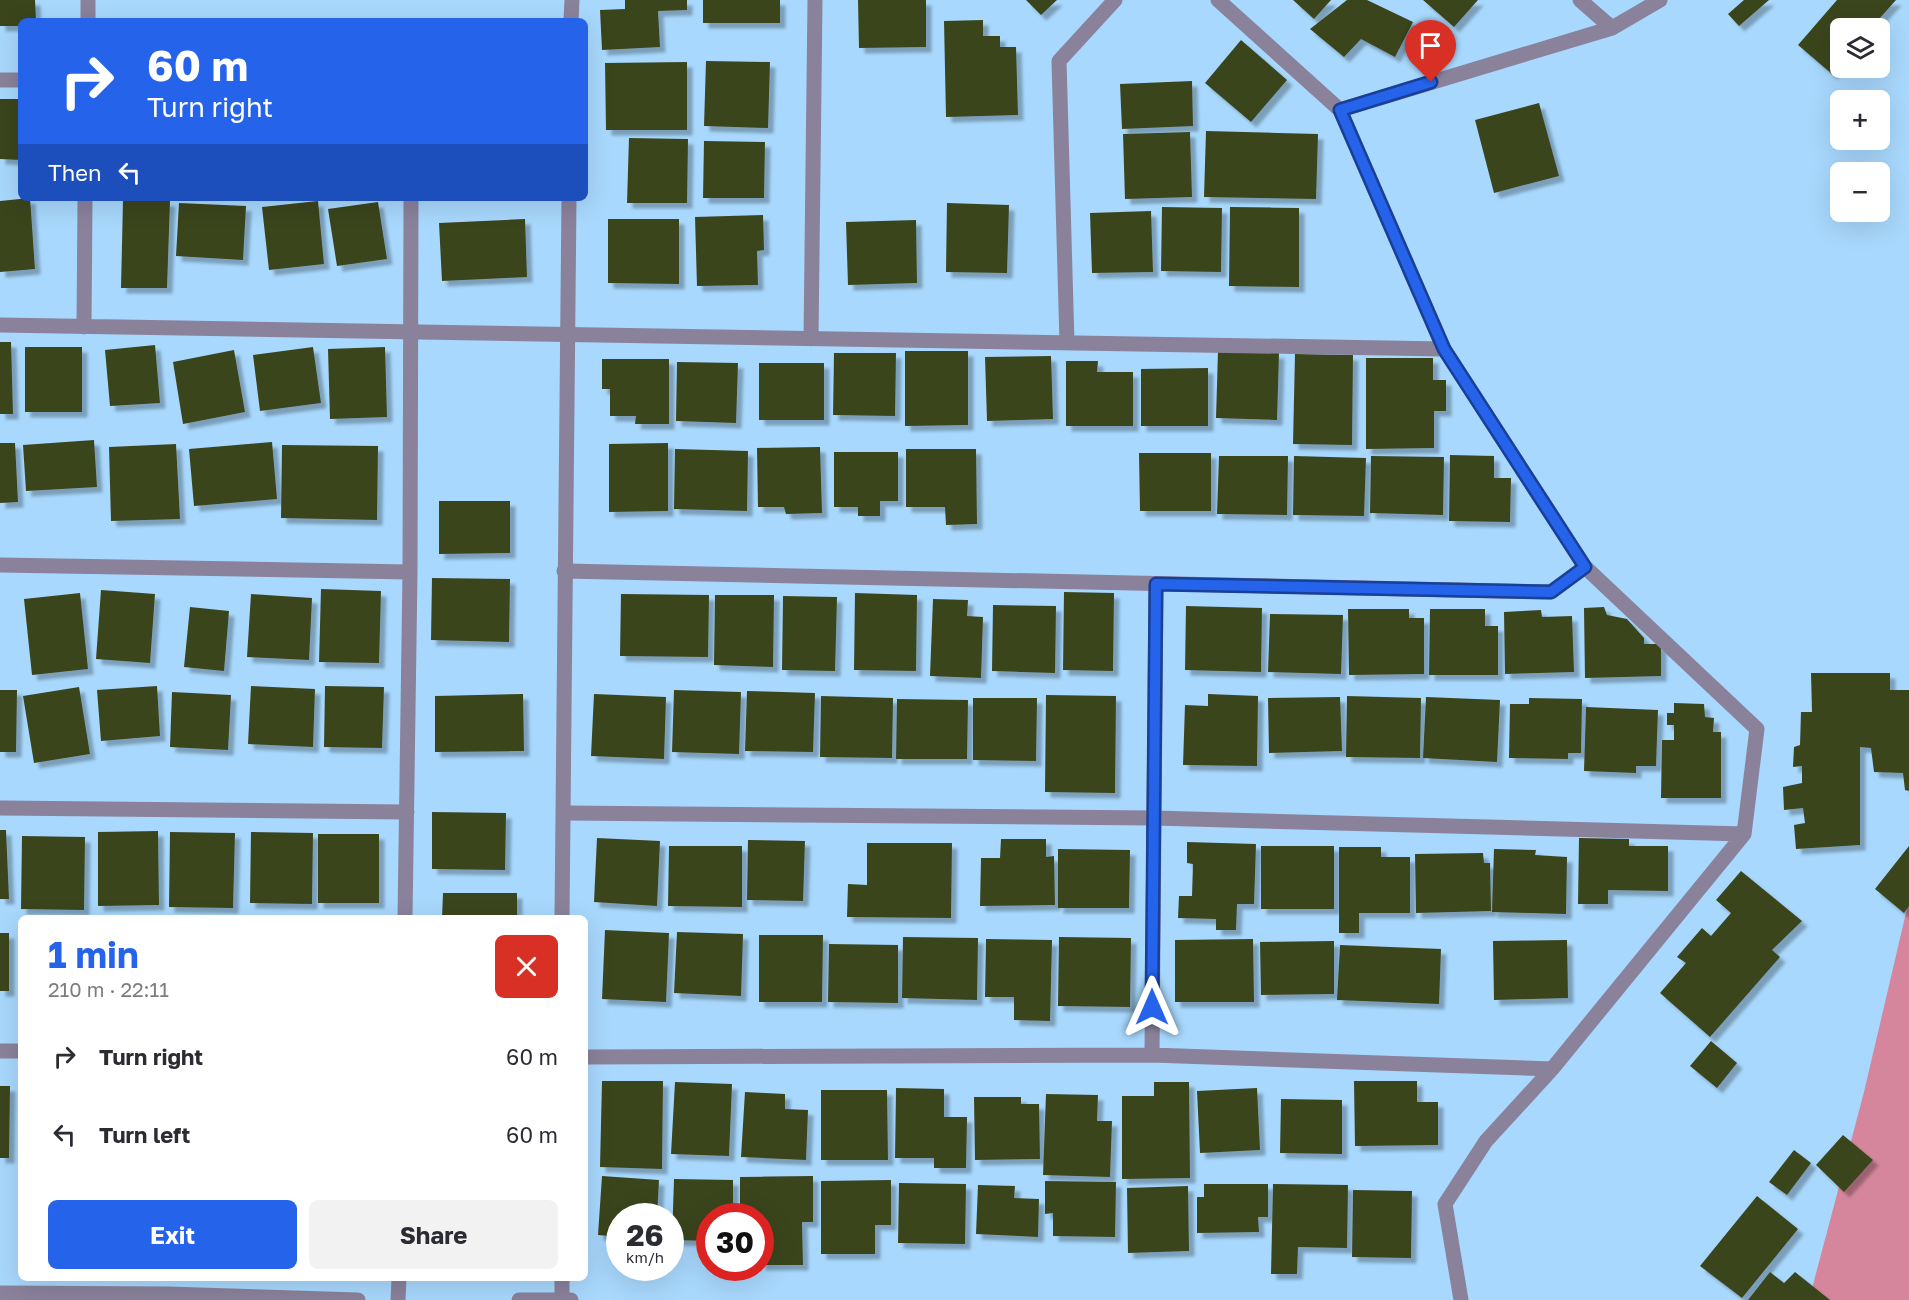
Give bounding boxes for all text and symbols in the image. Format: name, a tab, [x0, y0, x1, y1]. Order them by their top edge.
map controls	[1830, 18, 1890, 222]
button: layers	[1830, 18, 1890, 78]
pin	[1405, 20, 1456, 82]
icon: arrive	[1414, 29, 1447, 62]
text: 60 m	[147, 40, 248, 90]
icon: right	[48, 42, 126, 120]
button: +	[1830, 90, 1890, 150]
text: Turn right	[147, 91, 273, 123]
icon: left	[113, 156, 146, 189]
text: Then	[48, 159, 101, 186]
button: −	[1830, 162, 1890, 222]
text: 1 min	[48, 933, 139, 976]
button: close	[495, 935, 558, 998]
position arrow	[1120, 975, 1184, 1039]
text: 210 m · 22:11	[48, 977, 169, 1001]
icon: right	[48, 1040, 81, 1073]
text: Turn right	[99, 1043, 203, 1070]
text: 60 m	[506, 1043, 558, 1070]
icon: left	[48, 1118, 81, 1151]
text: Turn left	[99, 1121, 190, 1148]
text: 60 m	[506, 1121, 558, 1148]
button: Exit	[48, 1200, 297, 1269]
button: Share	[309, 1200, 558, 1269]
speed limit sign: 30	[696, 1203, 774, 1281]
text: 26	[626, 1217, 664, 1253]
text: km/h	[626, 1248, 664, 1266]

